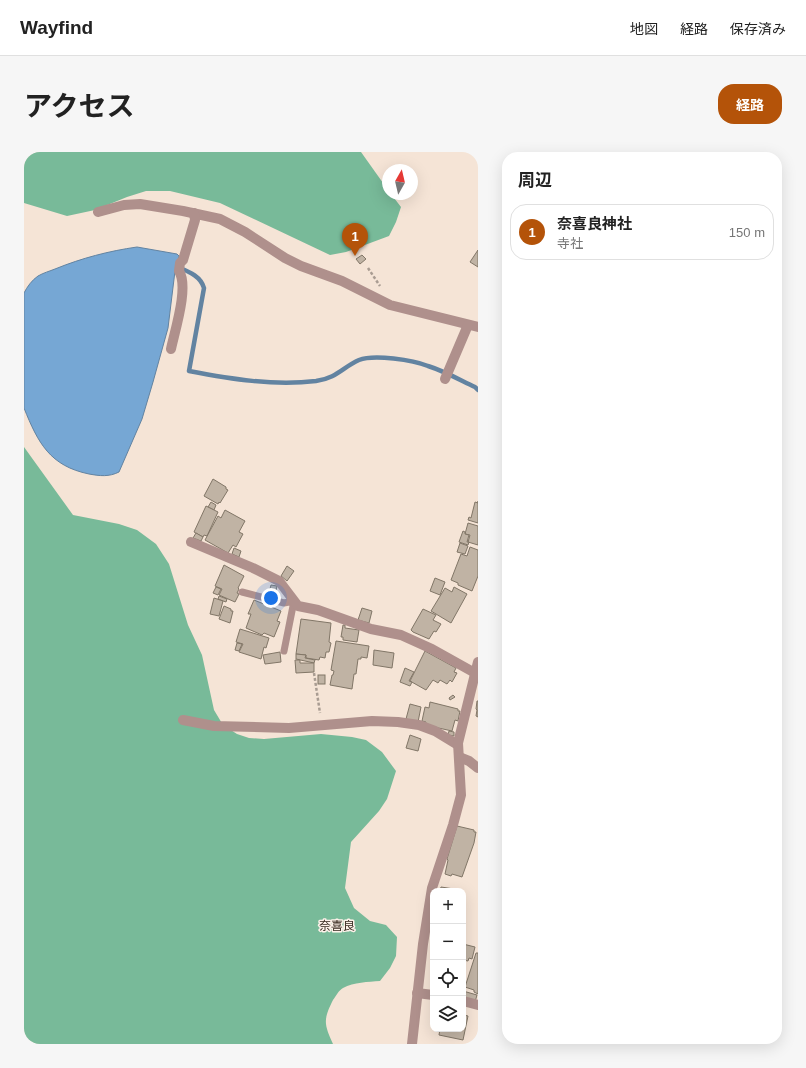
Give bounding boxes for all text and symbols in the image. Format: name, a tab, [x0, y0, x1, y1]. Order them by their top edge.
text: Wayfind	[20, 17, 93, 38]
text: 地図	[630, 21, 658, 37]
text: 経路	[680, 21, 708, 37]
text: 保存済み	[730, 21, 786, 37]
button: 経路	[718, 84, 782, 124]
text: アクセス	[24, 91, 135, 122]
north arrow	[382, 164, 418, 200]
text: 周辺	[518, 171, 552, 190]
text: 奈喜良神社	[557, 215, 632, 232]
pin: 1	[342, 223, 368, 256]
text: 1	[528, 225, 536, 240]
text: 150 m	[729, 225, 765, 240]
text: 寺社	[557, 236, 583, 251]
your location	[261, 588, 281, 608]
map controls	[430, 888, 466, 1032]
button: +	[430, 888, 466, 924]
district label: 奈喜良	[319, 919, 355, 933]
button: −	[430, 924, 466, 960]
button: locate	[430, 960, 466, 996]
button: layers	[430, 996, 466, 1032]

